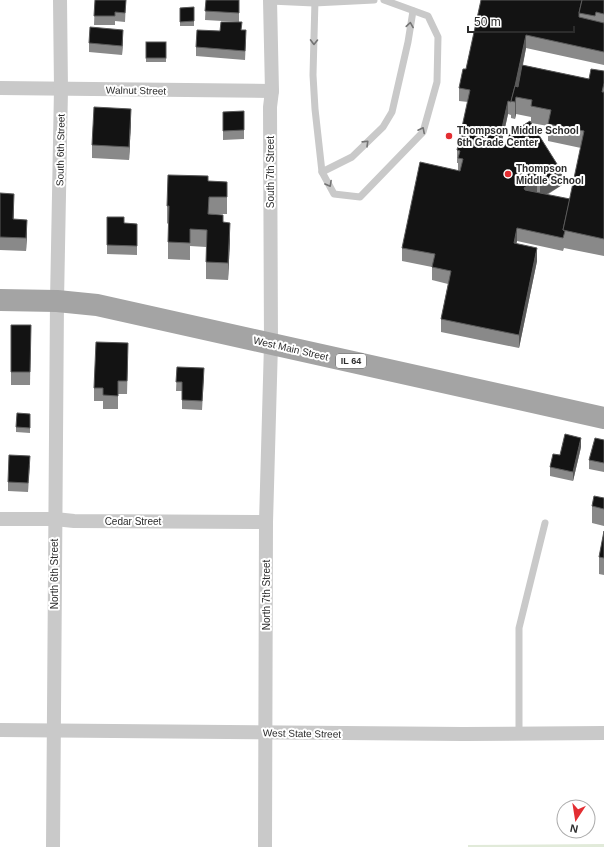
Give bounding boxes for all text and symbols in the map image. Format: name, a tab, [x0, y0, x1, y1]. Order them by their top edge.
scale bar	[468, 8, 574, 34]
text: 50 m	[474, 15, 501, 29]
one-way arrow	[405, 22, 414, 28]
one-way arrow	[310, 39, 318, 45]
street label: Walnut Street	[106, 84, 166, 97]
street label: South 6th Street	[54, 114, 67, 186]
place label: Thompson Middle School 6th Grade Center	[457, 125, 579, 148]
one-way arrow	[417, 127, 425, 134]
marker: Thompson Middle School 6th Grade Center	[444, 131, 454, 141]
street label: South 7th Street	[265, 136, 276, 208]
one-way arrow	[361, 141, 369, 148]
place label: Thompson Middle School	[516, 163, 584, 186]
marker: Thompson Middle School	[503, 169, 513, 179]
one-way arrow	[324, 180, 331, 187]
street label: West Main Street	[252, 335, 330, 363]
road number: IL 64	[336, 354, 366, 368]
street label: Cedar Street	[105, 516, 162, 527]
street label: North 6th Street	[49, 538, 60, 609]
street label: North 7th Street	[261, 559, 272, 630]
street label: West State Street	[263, 727, 341, 740]
north arrow	[556, 799, 596, 839]
text: N	[569, 822, 579, 835]

